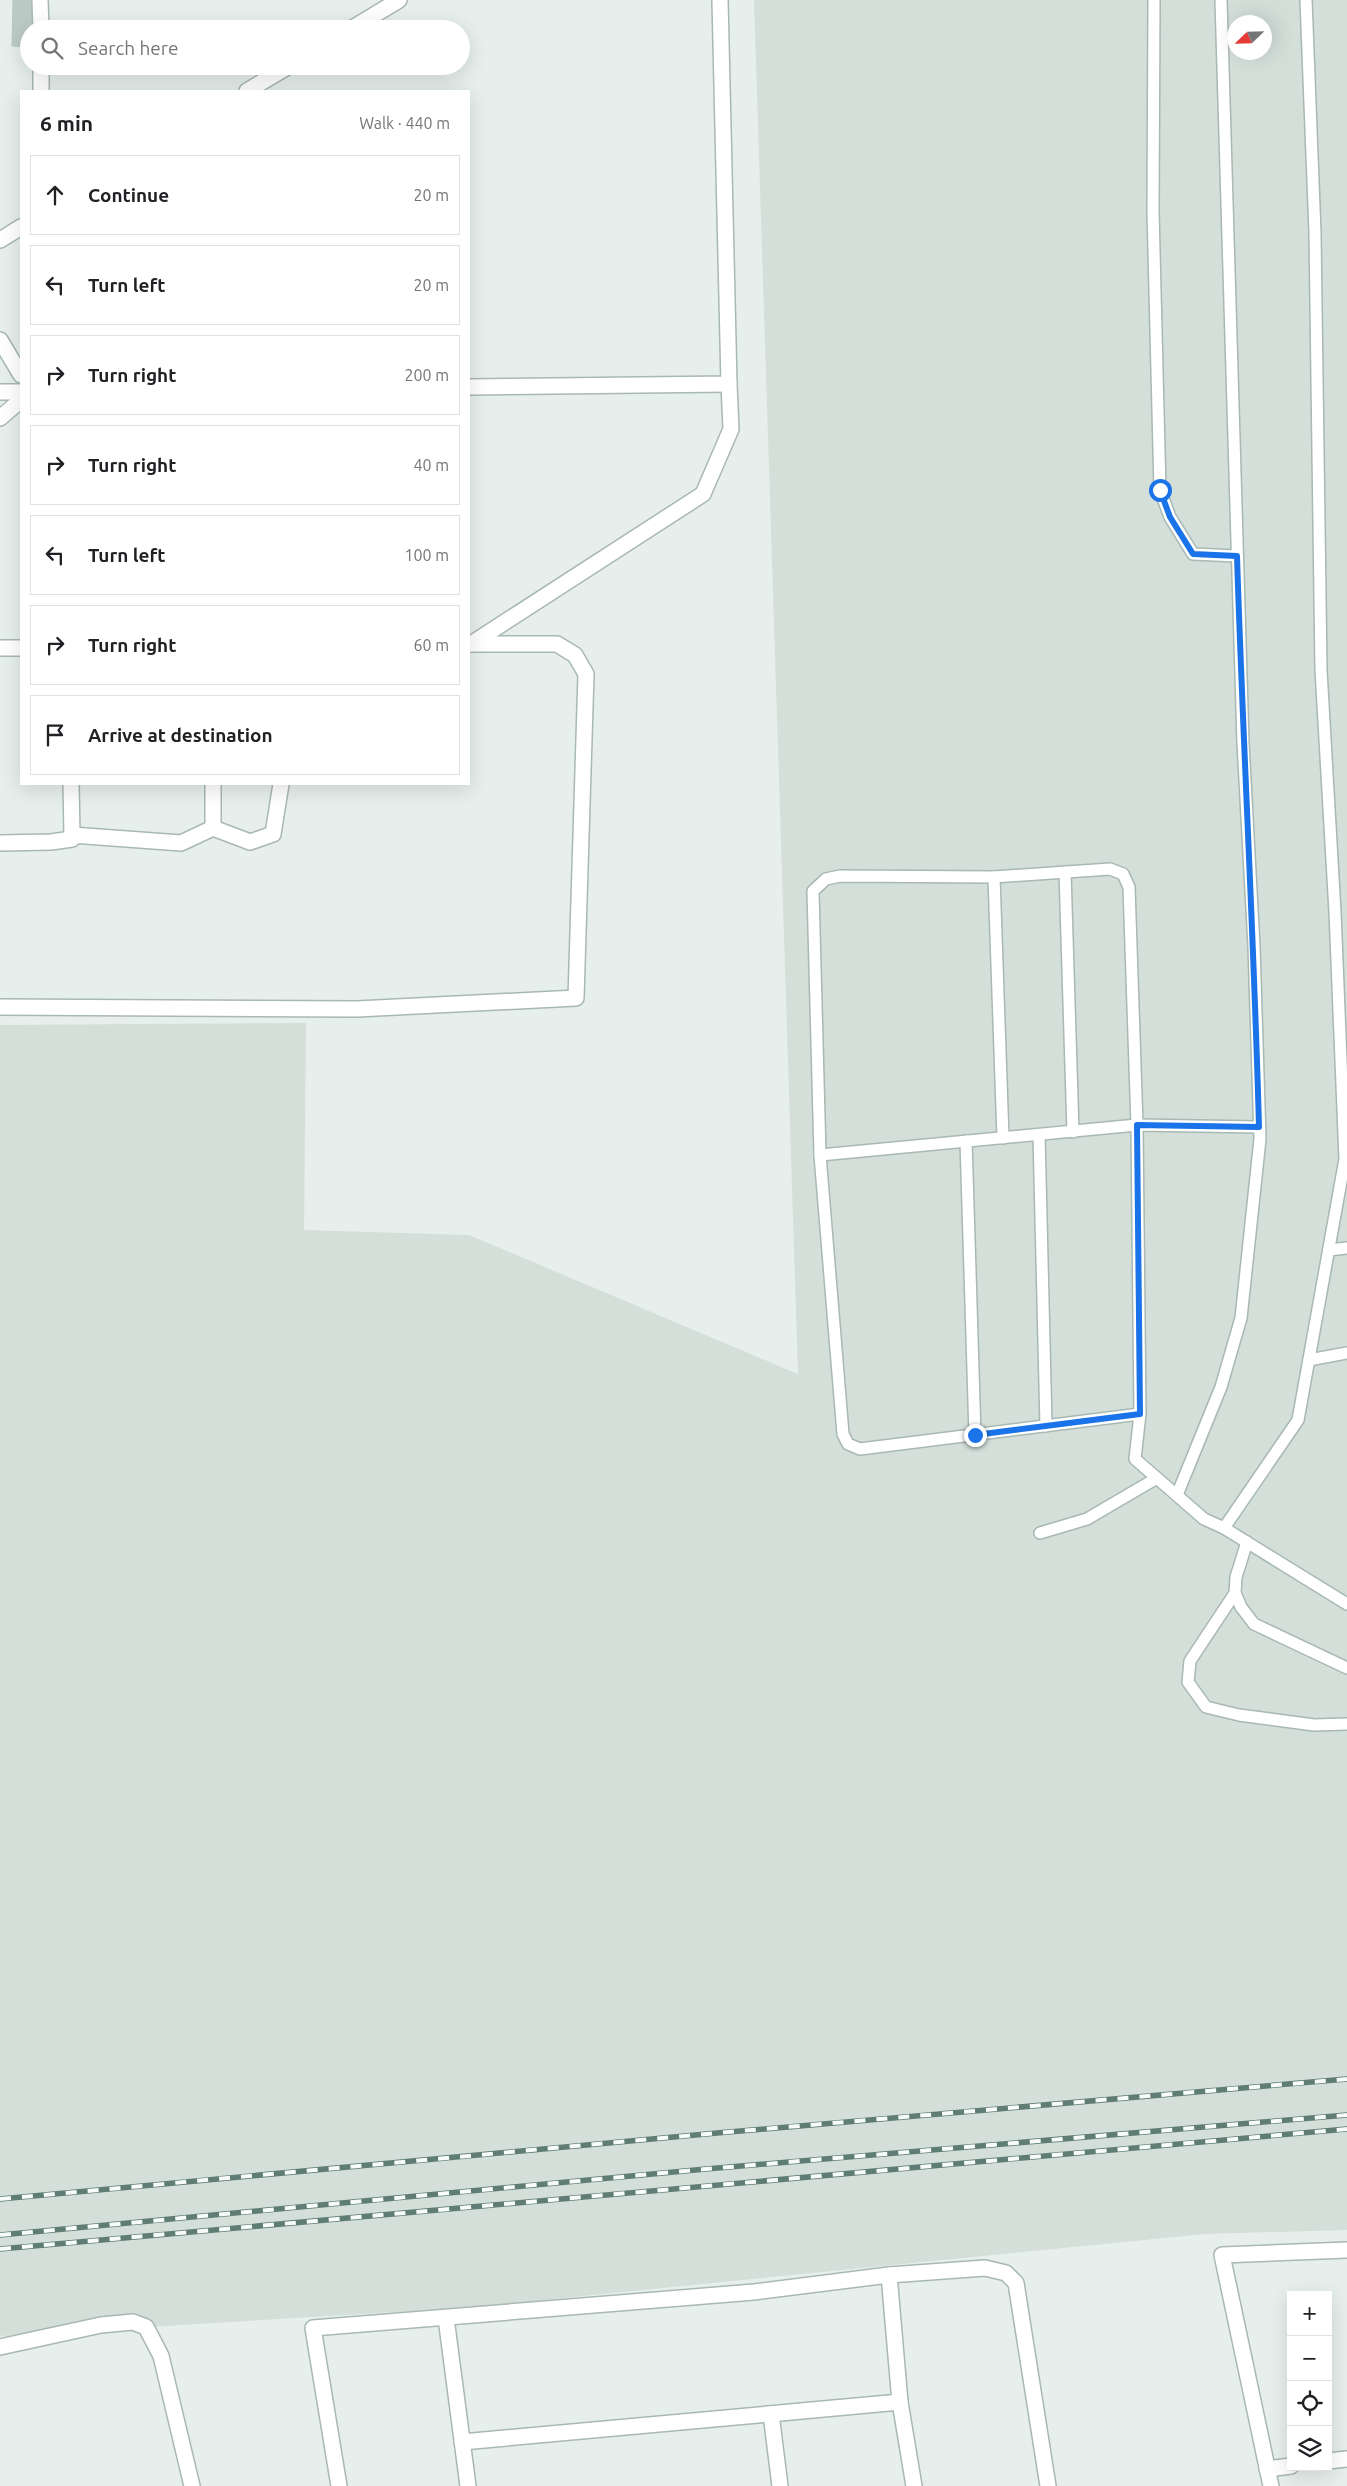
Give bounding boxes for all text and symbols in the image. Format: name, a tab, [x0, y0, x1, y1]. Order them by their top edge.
north arrow	[1227, 15, 1272, 60]
search box	[20, 20, 470, 75]
icon: search	[38, 34, 66, 62]
text: Search here	[78, 37, 178, 59]
text: 6 min	[40, 111, 93, 135]
text: Walk · 440 m	[359, 114, 450, 132]
icon: ahead	[41, 181, 69, 209]
text: Continue	[88, 184, 169, 206]
text: 20 m	[413, 186, 449, 204]
icon: left	[41, 271, 69, 299]
text: Turn left	[88, 274, 166, 296]
text: 20 m	[413, 276, 449, 294]
icon: right	[41, 361, 69, 389]
text: Turn right	[88, 364, 176, 386]
text: 200 m	[404, 366, 449, 384]
icon: right	[41, 451, 69, 479]
text: Turn right	[88, 454, 176, 476]
text: 40 m	[413, 456, 449, 474]
route start	[1149, 479, 1172, 502]
icon: left	[41, 541, 69, 569]
text: Turn left	[88, 544, 166, 566]
text: 100 m	[404, 546, 449, 564]
icon: right	[41, 631, 69, 659]
text: Turn right	[88, 634, 176, 656]
text: 60 m	[413, 636, 449, 654]
icon: arrive	[41, 721, 69, 749]
text: Arrive at destination	[88, 724, 273, 746]
route end	[964, 1424, 987, 1447]
map controls	[1287, 2291, 1332, 2471]
button: +	[1287, 2291, 1332, 2336]
button: −	[1287, 2336, 1332, 2381]
button: locate	[1287, 2381, 1332, 2426]
button: layers	[1287, 2426, 1332, 2471]

